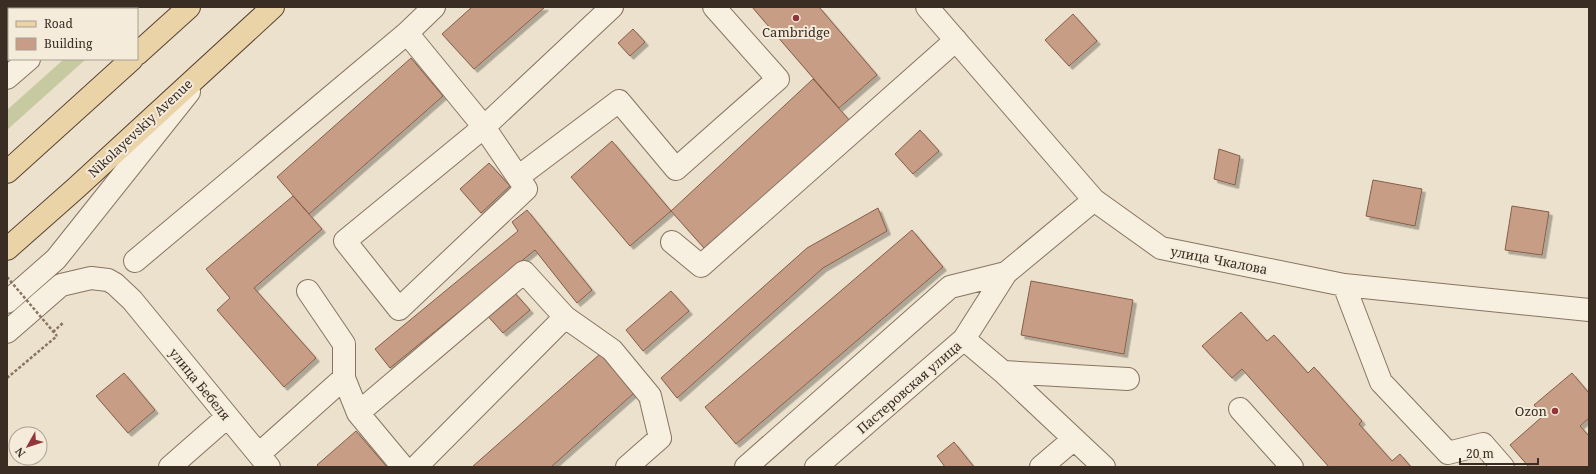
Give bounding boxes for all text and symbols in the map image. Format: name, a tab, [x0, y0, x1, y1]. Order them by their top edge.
legend	[8, 8, 138, 60]
marker: Cambridge	[791, 13, 801, 23]
text: Road	[44, 15, 74, 32]
place label: Cambridge	[762, 23, 830, 41]
text: Building	[44, 35, 93, 52]
street label: Nikolayevskiy Avenue	[84, 75, 196, 181]
street label: улица Чкалова	[1169, 242, 1269, 278]
street label: Пастеровская улица	[853, 336, 965, 438]
street label: улица Бебеля	[165, 344, 235, 424]
place label: Ozon	[1515, 402, 1548, 420]
marker: Ozon	[1550, 406, 1560, 416]
north arrow	[8, 426, 48, 466]
scale bar	[1460, 440, 1538, 466]
text: N	[11, 444, 28, 461]
text: 20 m	[1466, 445, 1494, 462]

